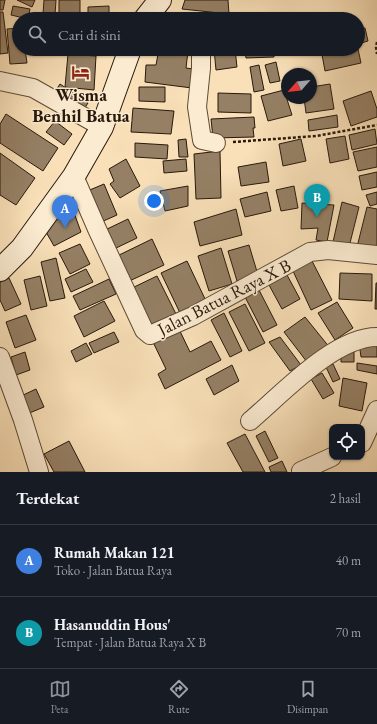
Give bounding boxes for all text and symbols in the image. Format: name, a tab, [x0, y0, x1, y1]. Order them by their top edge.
search box	[12, 12, 365, 56]
icon: search	[26, 23, 48, 45]
text: Cari di sini	[58, 25, 121, 44]
hotel icon: Wisma Benhil Batua	[71, 62, 91, 82]
north arrow	[281, 68, 317, 104]
place label: Wisma Benhil Batua	[32, 83, 130, 127]
pin: B	[304, 184, 330, 217]
your location	[144, 191, 164, 211]
pin: A	[52, 195, 78, 228]
street label: Jalan Batua Raya X B	[152, 253, 295, 341]
map controls	[329, 424, 365, 460]
button: locate	[329, 424, 365, 460]
text: Terdekat	[16, 487, 79, 509]
text: 2 hasil	[330, 490, 361, 507]
text: Rumah Makan 121	[54, 543, 175, 562]
text: A	[24, 552, 34, 569]
text: 40 m	[336, 552, 361, 569]
text: Toko · Jalan Batua Raya	[54, 562, 172, 579]
text: Hasanuddin Hous'	[54, 615, 171, 634]
text: B	[25, 624, 33, 641]
text: 70 m	[336, 624, 361, 641]
text: Tempat · Jalan Batua Raya X B	[54, 634, 206, 651]
tab: Peta	[49, 678, 71, 716]
tab: Rute	[168, 678, 190, 716]
tab: Disimpan	[287, 678, 328, 716]

